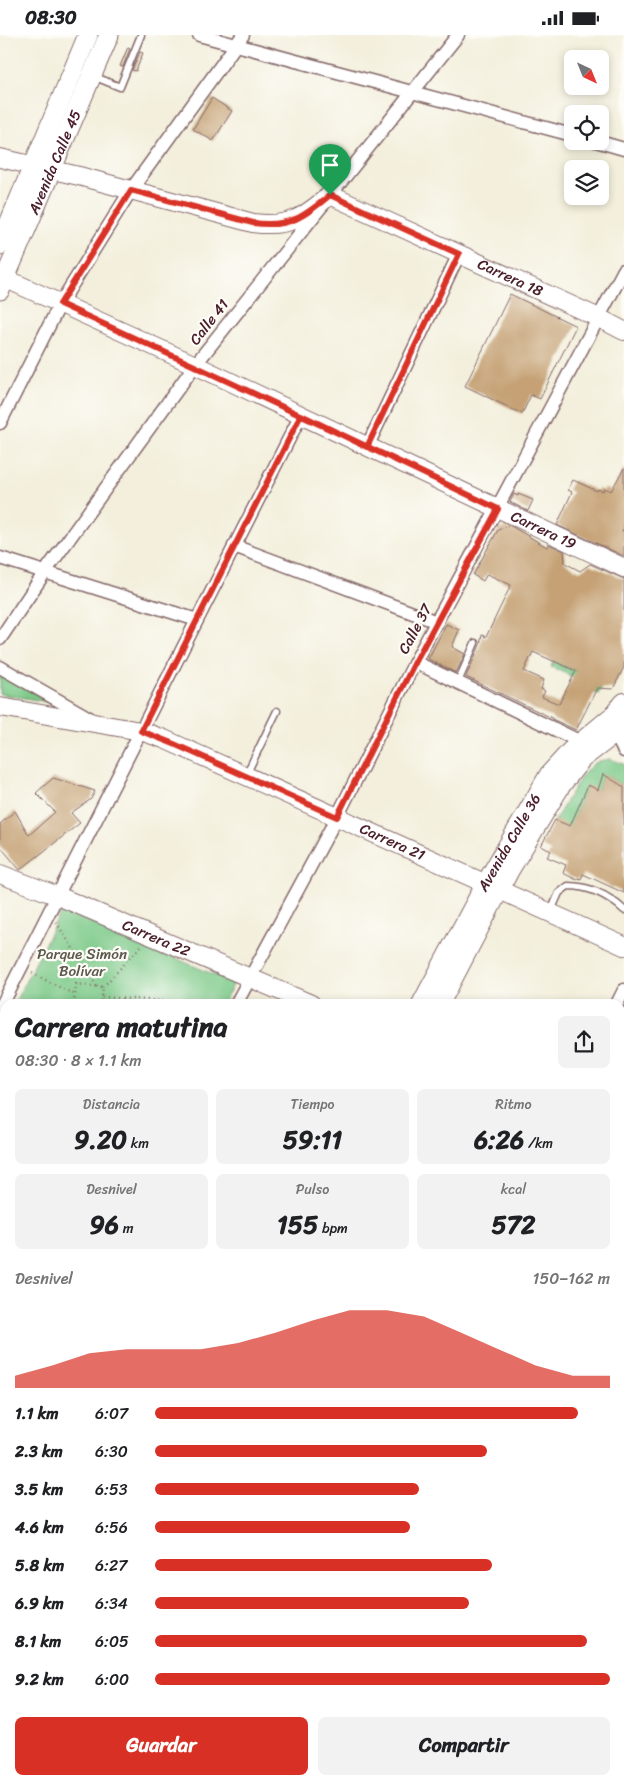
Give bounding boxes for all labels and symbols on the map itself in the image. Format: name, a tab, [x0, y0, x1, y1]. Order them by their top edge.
north arrow	[564, 50, 609, 95]
street label: Avenida Calle 45	[20, 106, 89, 220]
pin	[309, 144, 351, 195]
street label: Carrera 18	[473, 251, 548, 304]
street label: Calle 41	[182, 293, 236, 351]
street label: Carrera 19	[506, 503, 581, 557]
street label: Calle 37	[391, 598, 440, 659]
street label: Avenida Calle 36	[470, 788, 548, 897]
street label: Carrera 21	[355, 816, 430, 868]
street label: Carrera 22	[118, 912, 195, 964]
park label: Parque Simón Bolívar	[37, 941, 127, 984]

